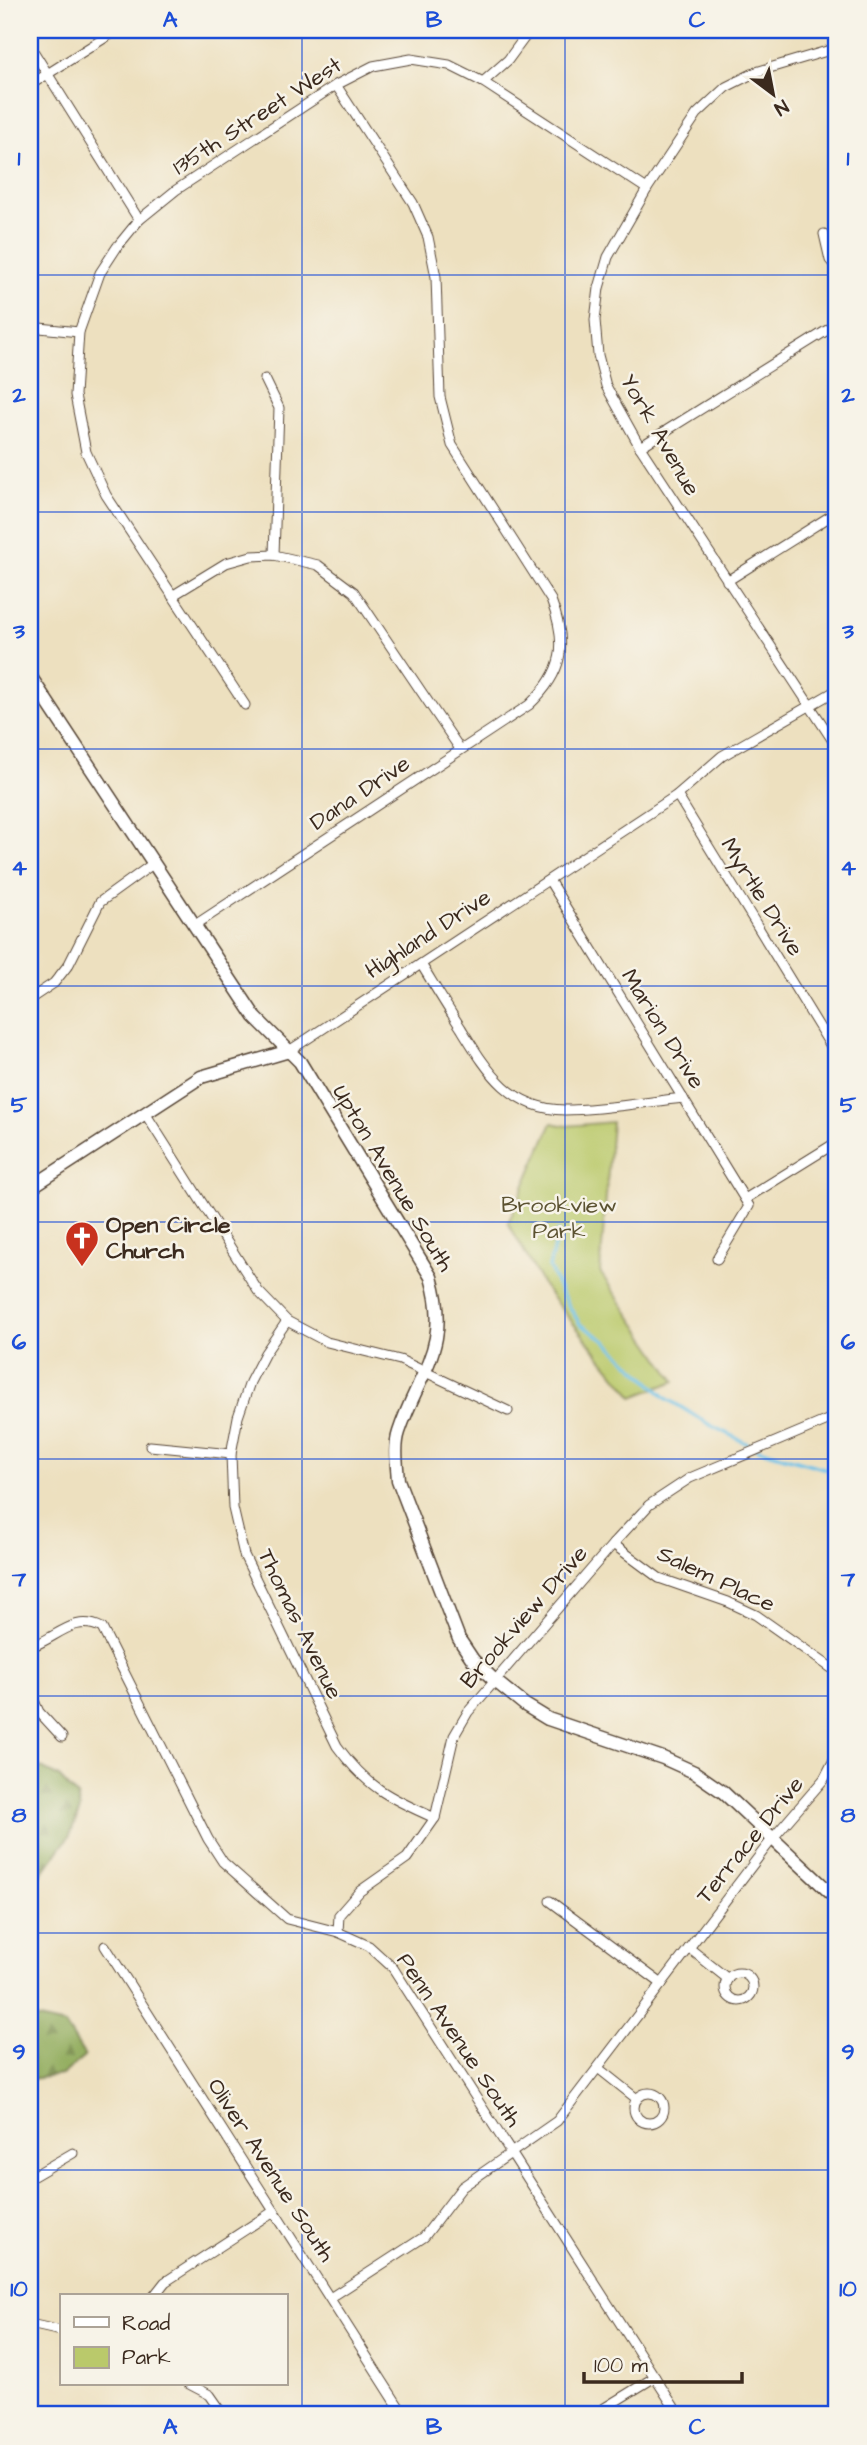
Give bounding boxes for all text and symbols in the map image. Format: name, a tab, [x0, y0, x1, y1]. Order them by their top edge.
text: A	[163, 4, 178, 36]
text: B	[426, 4, 443, 36]
text: C	[689, 4, 706, 36]
street label: 135th Street West	[166, 49, 348, 183]
north arrow	[738, 60, 808, 130]
text: N	[769, 93, 793, 122]
text: 1	[18, 142, 21, 174]
text: 1	[847, 142, 850, 174]
street label: York Avenue	[612, 368, 708, 502]
text: 2	[11, 379, 26, 411]
text: 2	[840, 379, 855, 411]
text: 3	[12, 615, 25, 647]
text: 3	[841, 615, 854, 647]
street label: Dana Drive	[304, 748, 416, 838]
street label: Myrtle Drive	[712, 832, 811, 963]
text: 4	[11, 852, 27, 884]
text: 4	[840, 852, 856, 884]
street label: Highland Drive	[359, 881, 498, 987]
street label: Marion Drive	[613, 963, 713, 1095]
street label: Upton Avenue South	[325, 1079, 462, 1278]
text: 5	[11, 1089, 28, 1121]
text: 5	[840, 1089, 857, 1121]
park label: Brookview Park	[501, 1189, 617, 1247]
place label: Open Circle Church	[106, 1209, 231, 1267]
church icon: Open Circle Church	[63, 1219, 101, 1268]
text: 6	[12, 1326, 27, 1358]
text: 6	[841, 1326, 856, 1358]
street label: Salem Place	[652, 1538, 780, 1620]
street label: Brookview Drive	[453, 1539, 595, 1695]
street label: Thomas Avenue	[250, 1543, 350, 1705]
text: 7	[11, 1563, 27, 1595]
text: 7	[840, 1563, 856, 1595]
street label: Terrace Drive	[689, 1769, 811, 1911]
text: 8	[12, 1799, 27, 1831]
text: 8	[841, 1799, 856, 1831]
street label: Penn Avenue South	[389, 1947, 529, 2134]
text: 9	[12, 2036, 26, 2068]
text: 9	[841, 2036, 855, 2068]
street label: Oliver Avenue South	[200, 2072, 343, 2268]
text: 10	[10, 2273, 28, 2305]
text: 10	[839, 2273, 857, 2305]
legend	[60, 2294, 287, 2386]
text: Road	[122, 2309, 170, 2338]
scale bar	[584, 2340, 741, 2384]
text: Park	[122, 2343, 171, 2372]
text: 100 m	[594, 2351, 649, 2380]
text: A	[163, 2411, 178, 2443]
text: B	[426, 2411, 443, 2443]
text: C	[689, 2411, 706, 2443]

